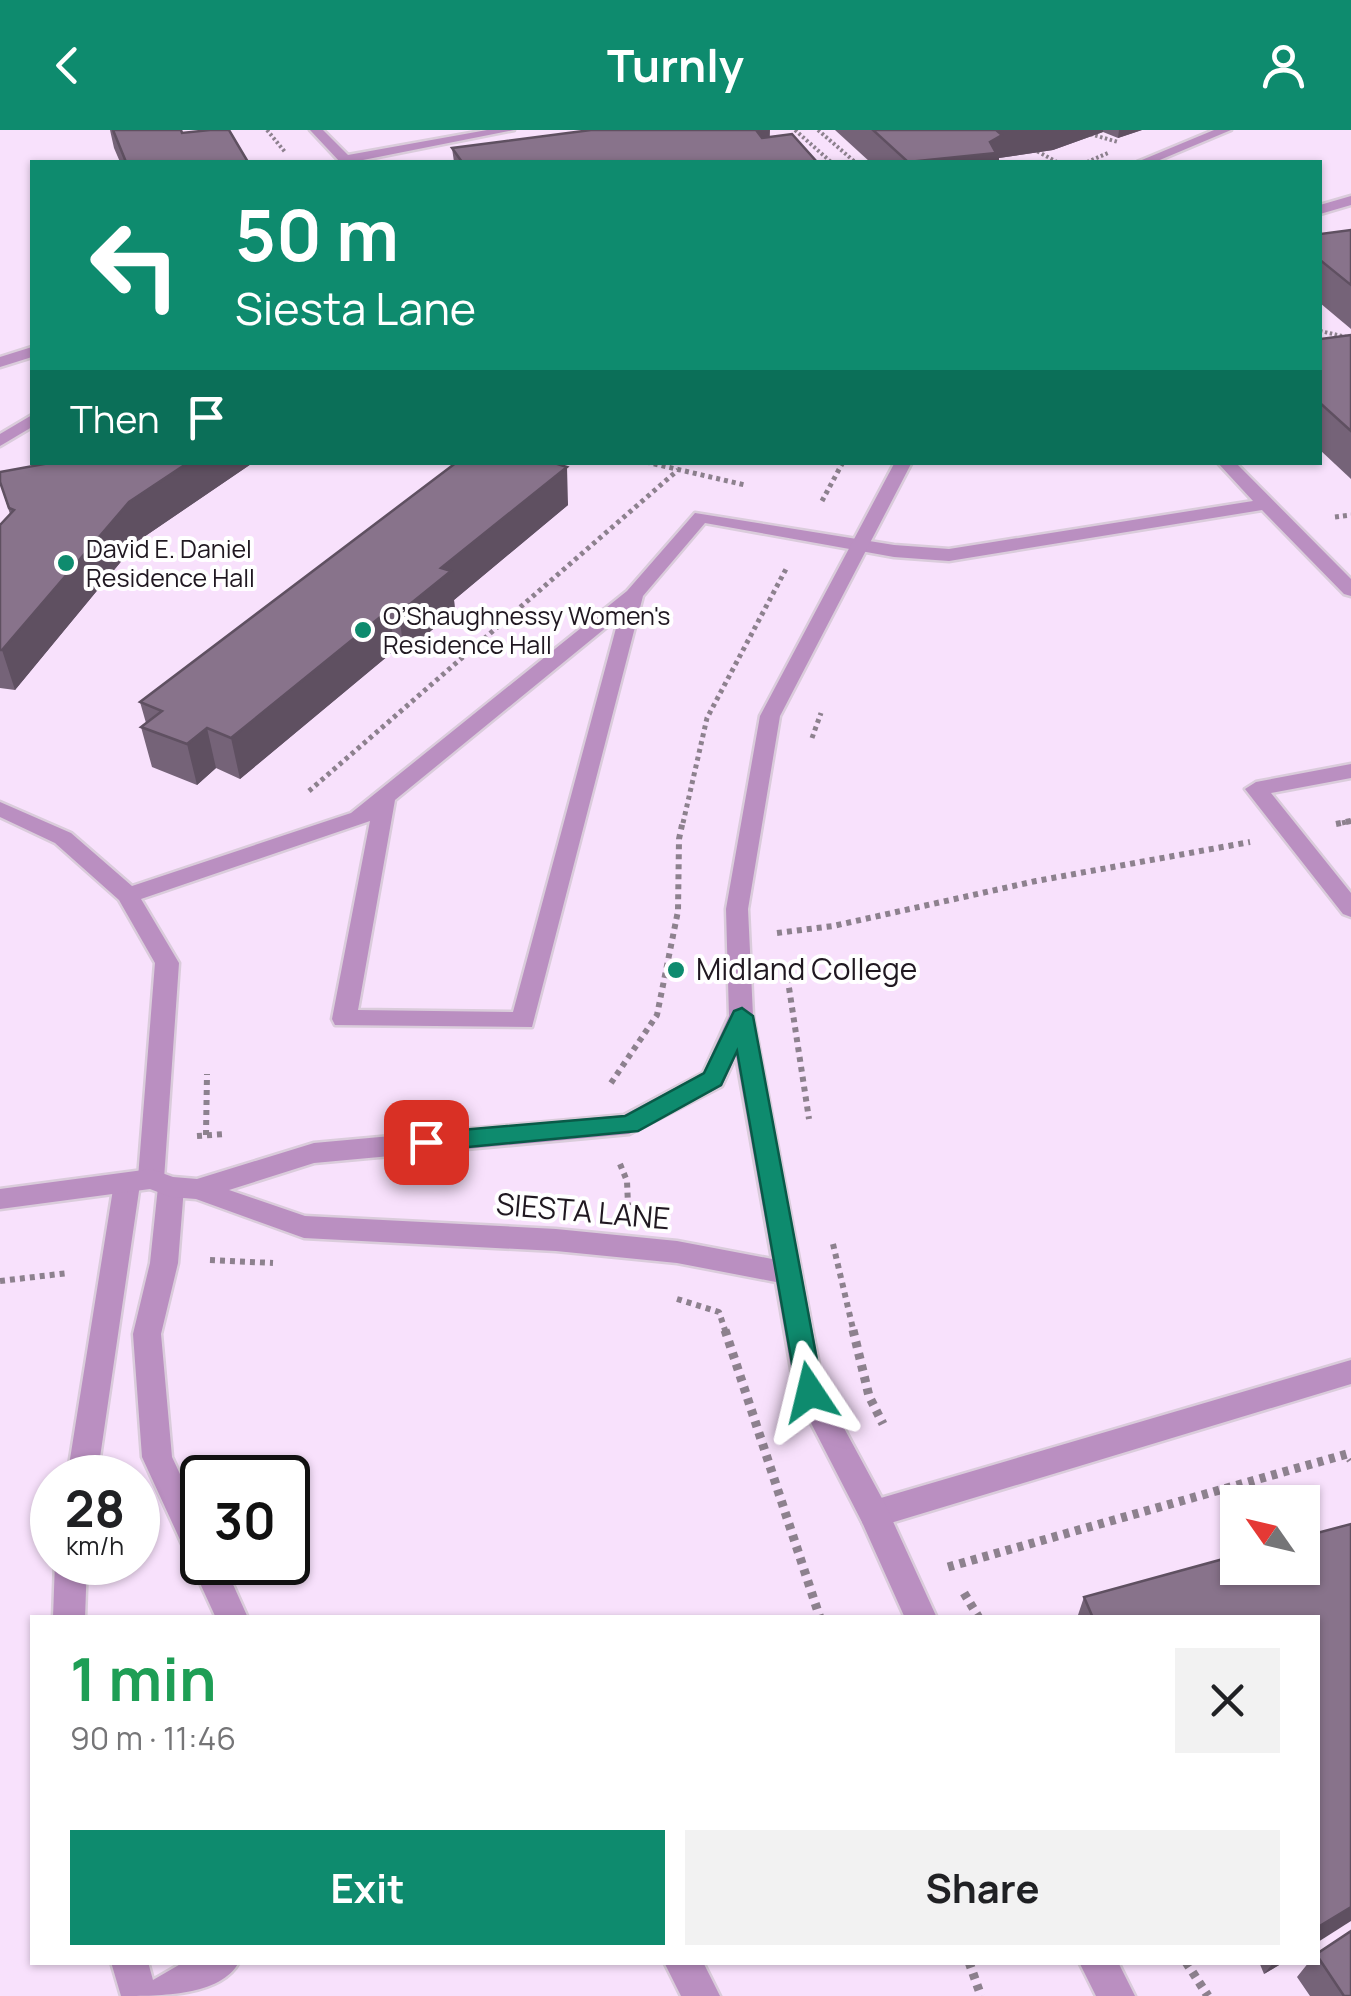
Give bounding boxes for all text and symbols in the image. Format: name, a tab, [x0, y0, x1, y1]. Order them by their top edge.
text: Turnly	[607, 34, 744, 96]
icon: back	[40, 38, 95, 93]
icon: person	[1256, 38, 1311, 93]
text: 50 m	[235, 186, 399, 282]
icon: left	[70, 200, 200, 330]
text: Siesta Lane	[235, 277, 476, 339]
icon: arrive	[179, 390, 234, 445]
text: Then	[70, 392, 159, 444]
place label: David E. Daniel Residence Hall	[86, 531, 255, 595]
marker: David E. Daniel Residence Hall	[55, 552, 77, 574]
place label: O’Shaughnessy Women's Residence Hall	[383, 598, 670, 662]
marker: O’Shaughnessy Women's Residence Hall	[352, 619, 374, 641]
place label: Midland College	[696, 948, 917, 989]
marker: Midland College	[665, 959, 687, 981]
pin	[384, 1100, 469, 1185]
icon: arrive	[399, 1115, 454, 1170]
street label: SIESTA LANE	[494, 1182, 672, 1239]
position arrow	[758, 1340, 862, 1444]
speed limit sign: 30	[180, 1455, 310, 1585]
text: 28	[65, 1474, 125, 1542]
north arrow	[1220, 1485, 1320, 1585]
map controls	[1220, 1485, 1320, 1585]
text: km/h	[66, 1528, 124, 1563]
text: 1 min	[70, 1637, 217, 1719]
button: close	[1175, 1648, 1280, 1753]
text: 90 m · 11:46	[70, 1716, 236, 1760]
button: Exit	[70, 1830, 665, 1945]
button: Share	[685, 1830, 1280, 1945]

